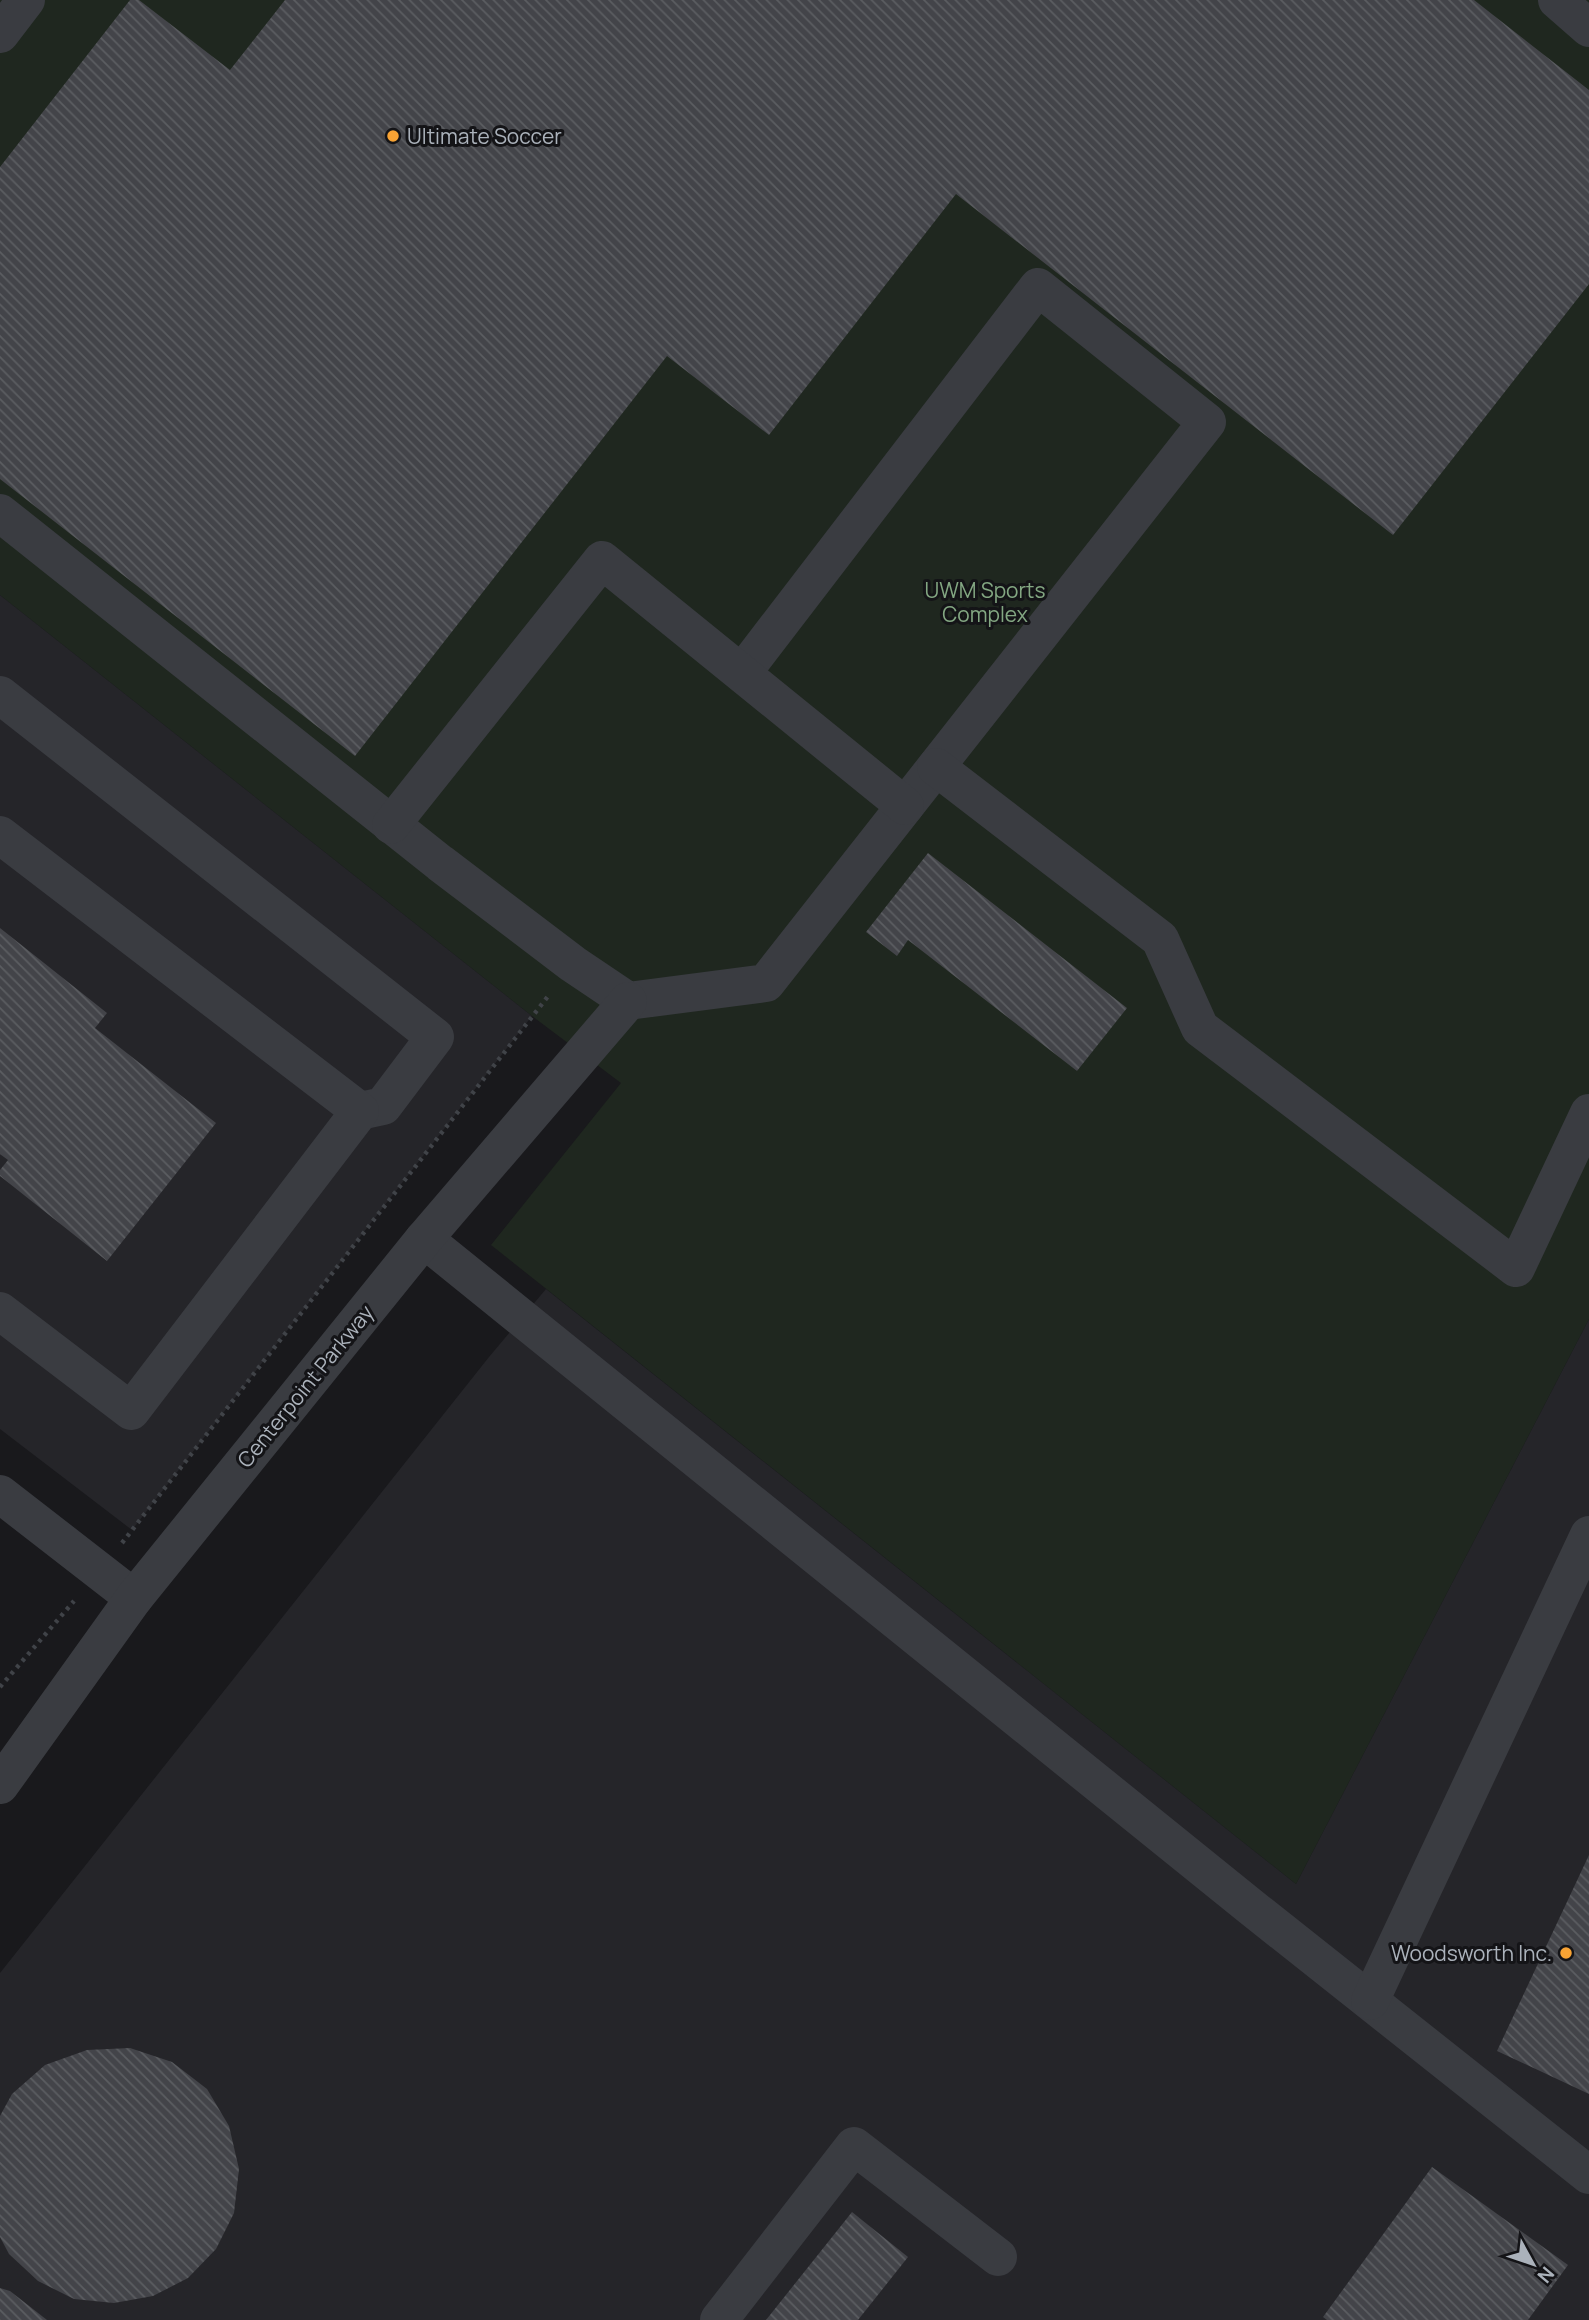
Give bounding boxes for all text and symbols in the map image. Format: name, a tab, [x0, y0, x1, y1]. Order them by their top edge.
place label: Ultimate Soccer	[407, 122, 562, 150]
marker: Ultimate Soccer	[385, 128, 401, 144]
park label: UWM Sports Complex	[924, 576, 1046, 628]
street label: Centerpoint Parkway	[231, 1299, 379, 1473]
place label: Woodsworth Inc.	[1391, 1939, 1552, 1967]
marker: Woodsworth Inc.	[1558, 1945, 1574, 1961]
north arrow	[1498, 2229, 1568, 2299]
text: N	[1532, 2261, 1560, 2289]

